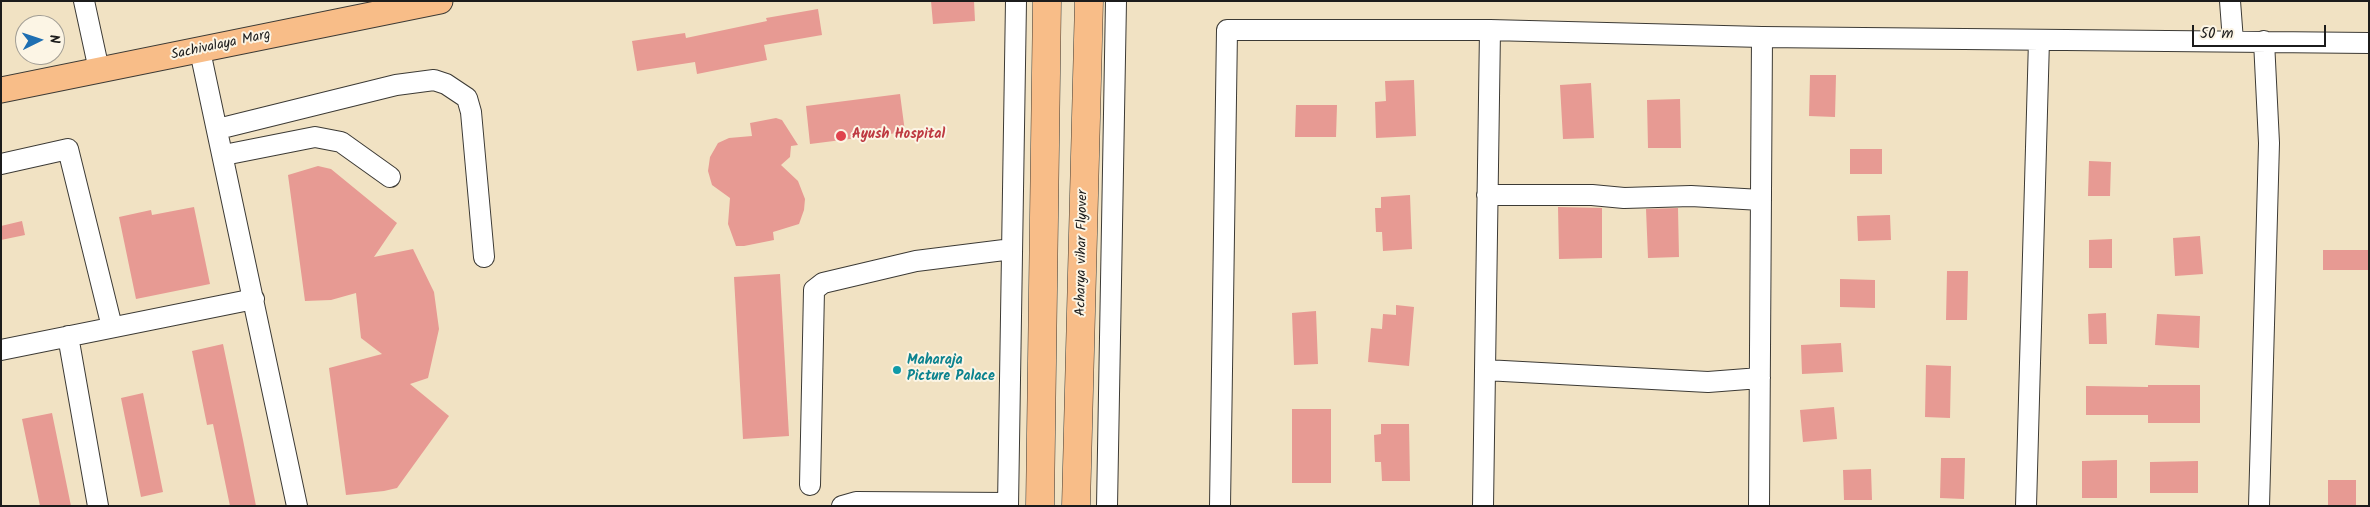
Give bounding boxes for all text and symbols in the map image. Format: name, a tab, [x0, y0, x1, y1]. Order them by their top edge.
north arrow	[15, 15, 65, 65]
scale bar	[2195, 15, 2329, 47]
text: 50 m	[2200, 22, 2234, 46]
street label: Sachivalaya Marg	[170, 27, 272, 65]
text: N	[43, 34, 65, 44]
place label: Ayush Hospital	[852, 128, 945, 144]
marker: Ayush Hospital	[834, 129, 848, 143]
street label: Acharya vihar Flyover	[1073, 190, 1093, 316]
place label: Maharaja Picture Palace	[907, 354, 995, 387]
marker: Maharaja Picture Palace	[891, 364, 903, 376]

